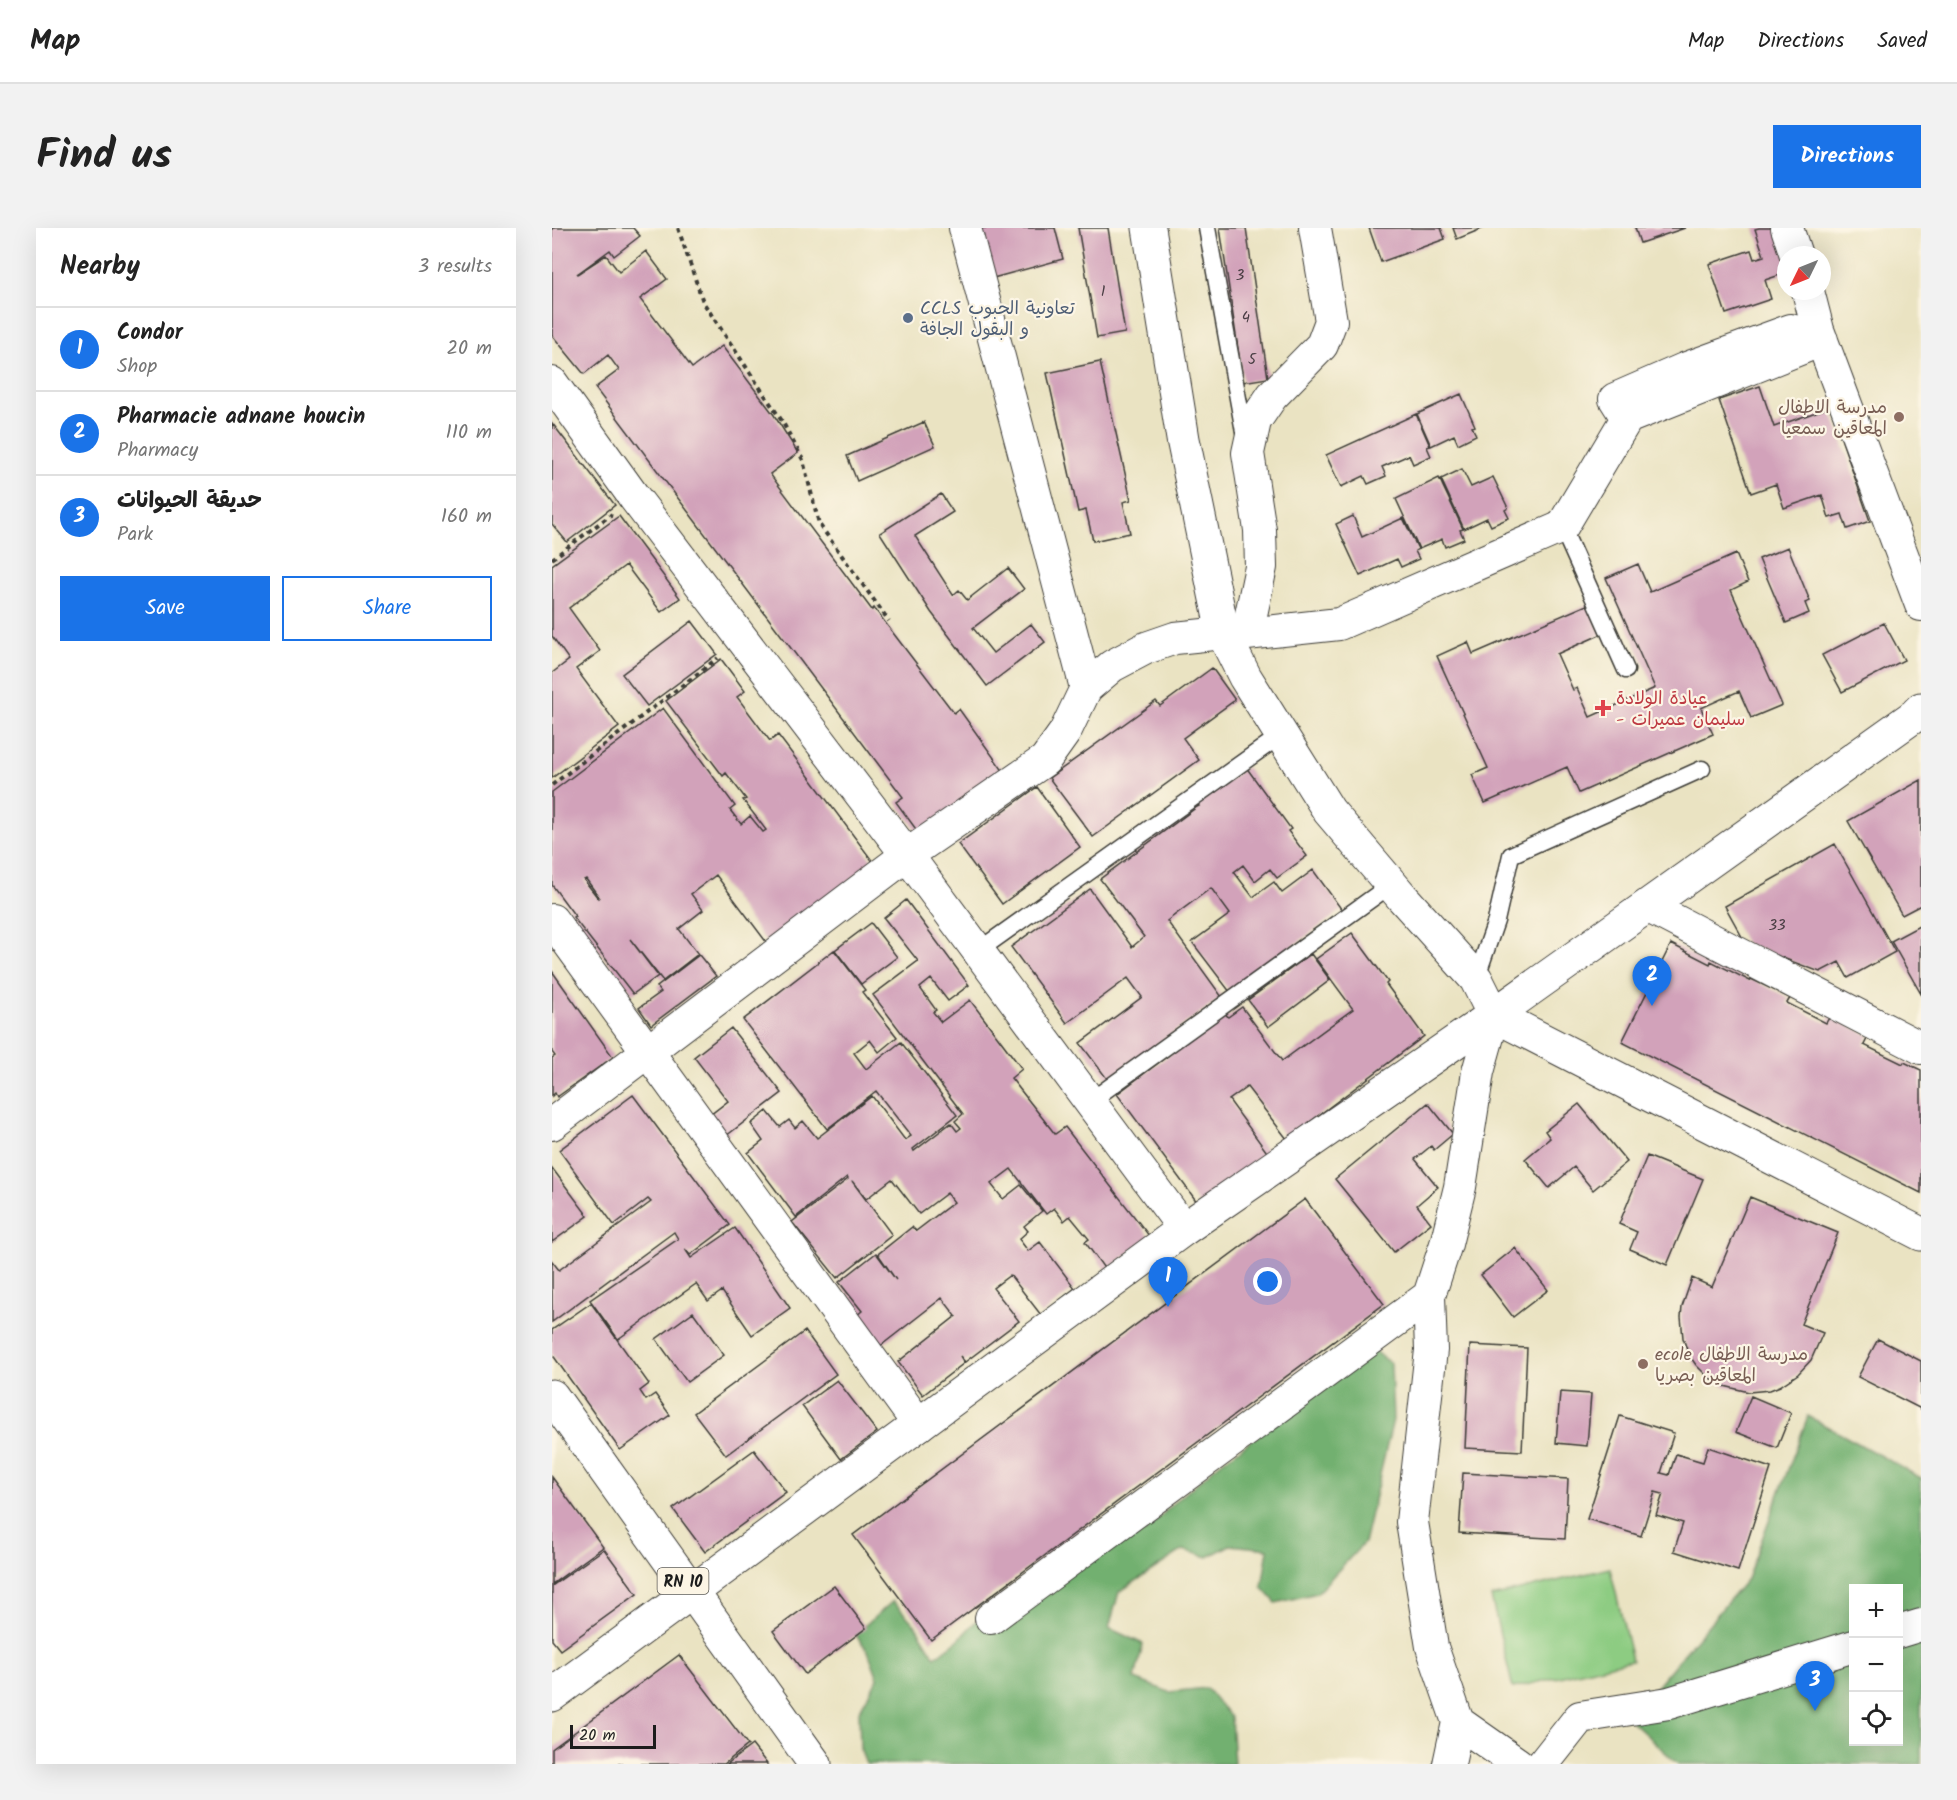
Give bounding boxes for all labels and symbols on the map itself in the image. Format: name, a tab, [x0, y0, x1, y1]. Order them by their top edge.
north arrow	[1777, 246, 1831, 300]
house number: 3	[1236, 264, 1245, 288]
house number: 1	[1101, 280, 1106, 304]
place label: CCLS تعاونية الحبوب و البقول الجافة	[920, 295, 1075, 345]
house number: 4	[1242, 306, 1250, 330]
marker: CCLS تعاونية الحبوب و البقول الجافة	[901, 311, 915, 325]
house number: 5	[1248, 348, 1257, 372]
place label: مدرسة الاطفال المعاقين سمعيا	[1778, 394, 1887, 444]
marker: مدرسة الاطفال المعاقين سمعيا	[1892, 410, 1906, 424]
place label: عيادة الولادة - سليمان عميرات	[1616, 685, 1745, 735]
marker: عيادة الولادة - سليمان عميرات	[1594, 699, 1612, 717]
house number: 33	[1768, 914, 1786, 938]
pin: 2	[1632, 956, 1672, 1006]
pin: 1	[1148, 1258, 1188, 1307]
your location	[1253, 1267, 1282, 1296]
place label: ecole مدرسة الاطفال المعاقين بصريا	[1655, 1341, 1808, 1391]
marker: ecole مدرسة الاطفال المعاقين بصريا	[1636, 1357, 1650, 1371]
road number: RN 10	[658, 1568, 708, 1594]
pin: 3	[1796, 1662, 1834, 1711]
scale bar	[570, 1722, 656, 1750]

